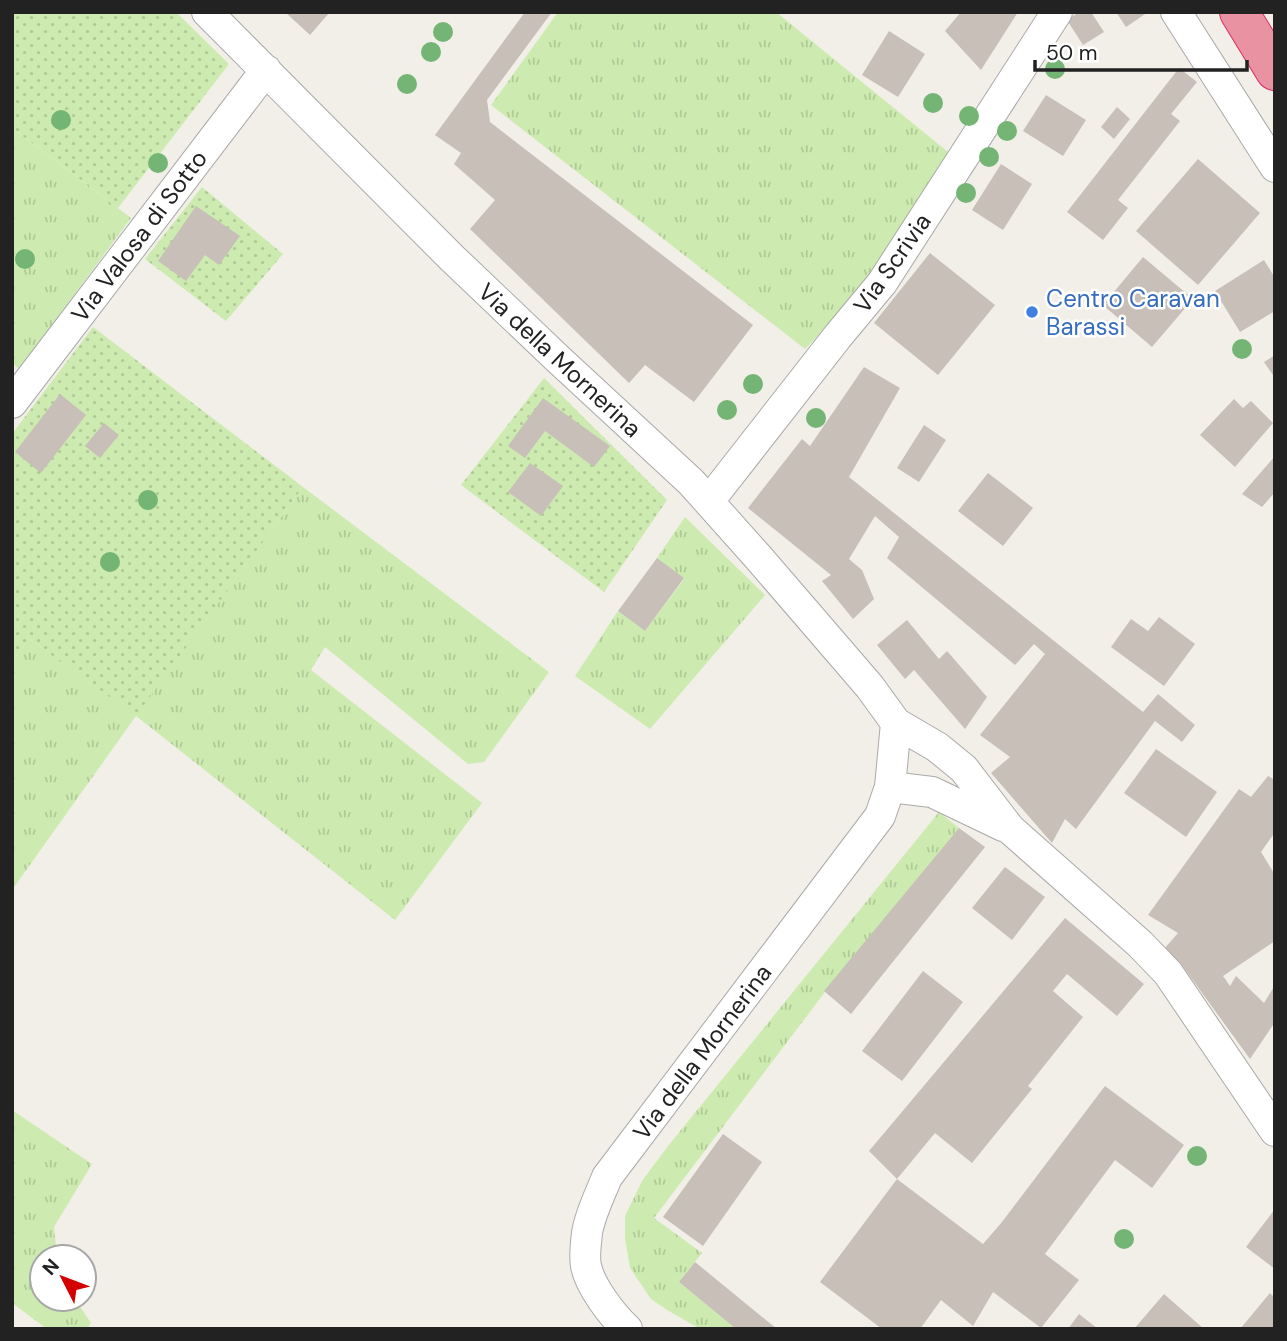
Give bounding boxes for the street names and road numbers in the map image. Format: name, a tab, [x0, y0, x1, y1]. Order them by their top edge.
street label: Via Valosa di Sotto	[64, 144, 214, 328]
street label: Via Scrivia	[846, 207, 938, 319]
street label: Via della Mornerina	[472, 276, 648, 444]
street label: Via della Mornerina	[626, 958, 778, 1146]

